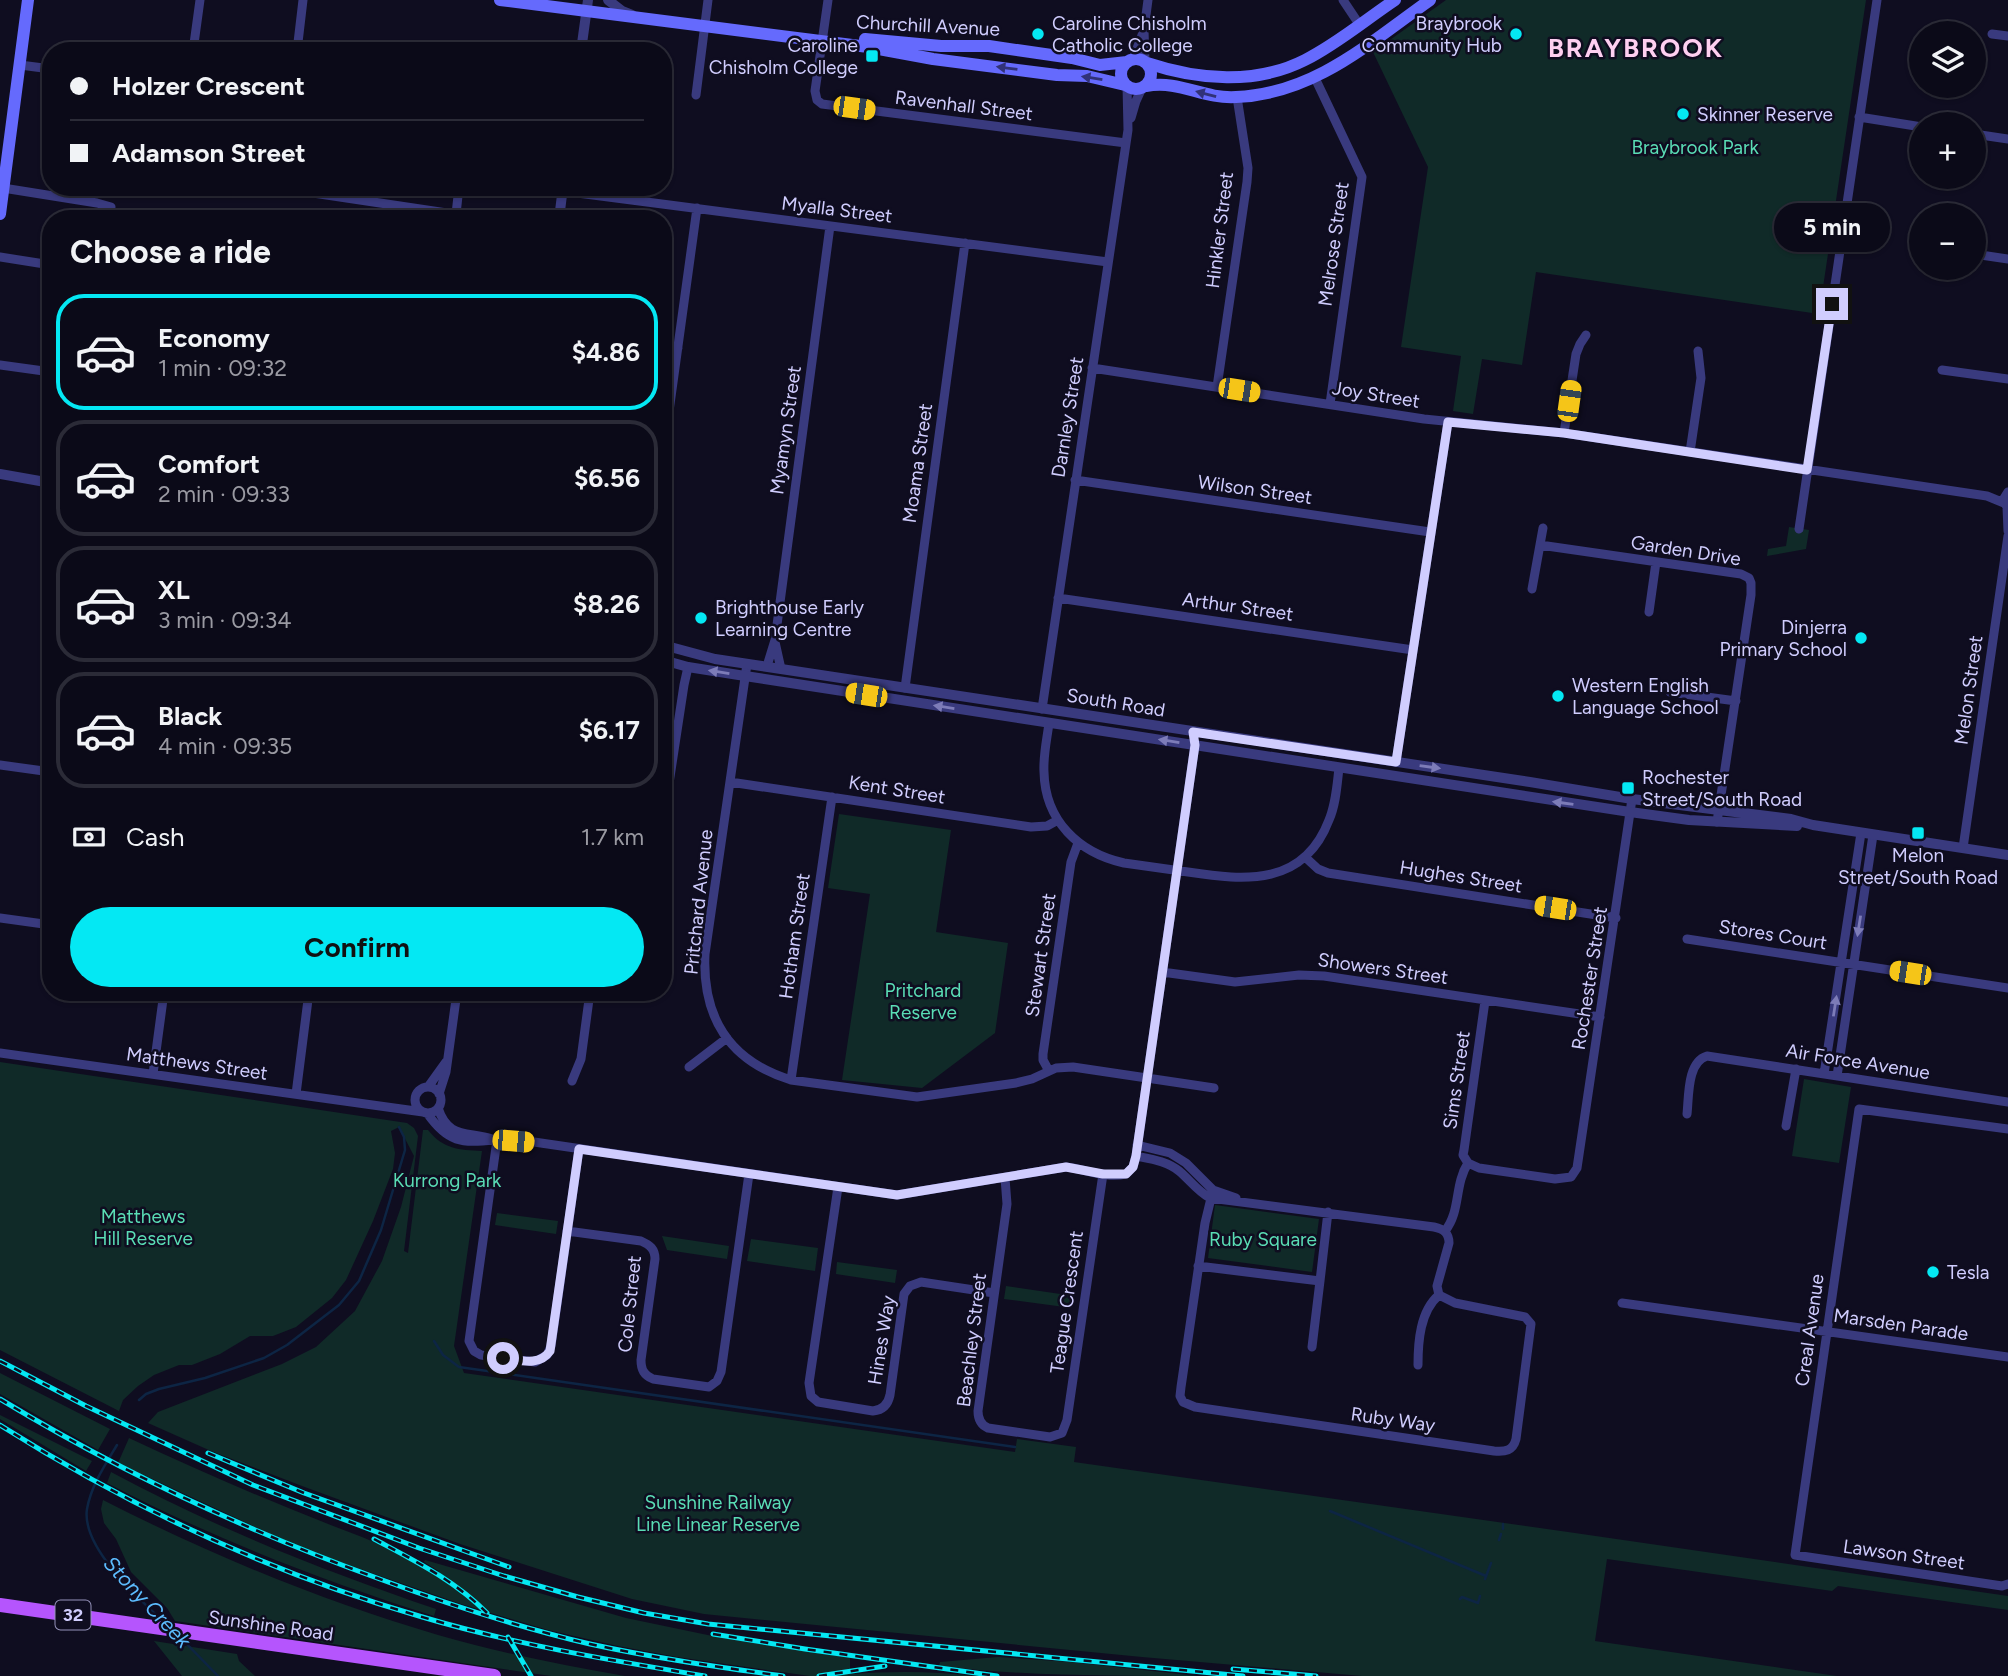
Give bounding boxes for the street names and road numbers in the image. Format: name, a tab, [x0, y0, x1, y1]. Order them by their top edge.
street label: Churchill Avenue	[856, 10, 1000, 41]
street label: Ravenhall Street	[894, 86, 1034, 125]
street label: Hinkler Street	[1201, 170, 1238, 290]
street label: Melrose Street	[1313, 180, 1354, 308]
street label: Myalla Street	[780, 191, 894, 228]
street label: Darnley Street	[1047, 355, 1088, 479]
street label: Myamyn Street	[765, 364, 806, 496]
street label: Joy Street	[1330, 376, 1421, 413]
street label: Moama Street	[898, 402, 937, 524]
street label: Wilson Street	[1196, 470, 1314, 509]
street label: Garden Drive	[1629, 530, 1743, 571]
street label: Arthur Street	[1181, 587, 1295, 626]
street label: Melon Street	[1949, 634, 1988, 746]
street label: South Road	[1065, 683, 1167, 722]
street label: Kent Street	[847, 771, 947, 808]
street label: Pritchard Avenue	[679, 828, 718, 976]
street label: Hughes Street	[1398, 855, 1524, 898]
street label: Hotham Street	[774, 872, 815, 1000]
street label: Stewart Street	[1020, 892, 1061, 1018]
street label: Rochester Street	[1567, 905, 1612, 1051]
street label: Stores Court	[1717, 915, 1829, 954]
street label: Showers Street	[1316, 948, 1450, 989]
street label: Sims Street	[1438, 1029, 1475, 1131]
street label: Air Force Avenue	[1784, 1039, 1932, 1084]
street label: Matthews Street	[125, 1042, 269, 1085]
street label: Teague Crescent	[1045, 1229, 1088, 1375]
street label: Cole Street	[613, 1255, 646, 1354]
street label: Beachley Street	[952, 1272, 991, 1408]
street label: Creal Avenue	[1790, 1272, 1829, 1388]
street label: Hines Way	[863, 1294, 900, 1386]
street label: Marsden Parade	[1832, 1304, 1970, 1345]
street label: Ruby Way	[1349, 1402, 1437, 1437]
street label: Lawson Street	[1842, 1535, 1966, 1574]
road number: 32	[56, 1600, 90, 1630]
street label: Sunshine Road	[207, 1605, 335, 1646]

